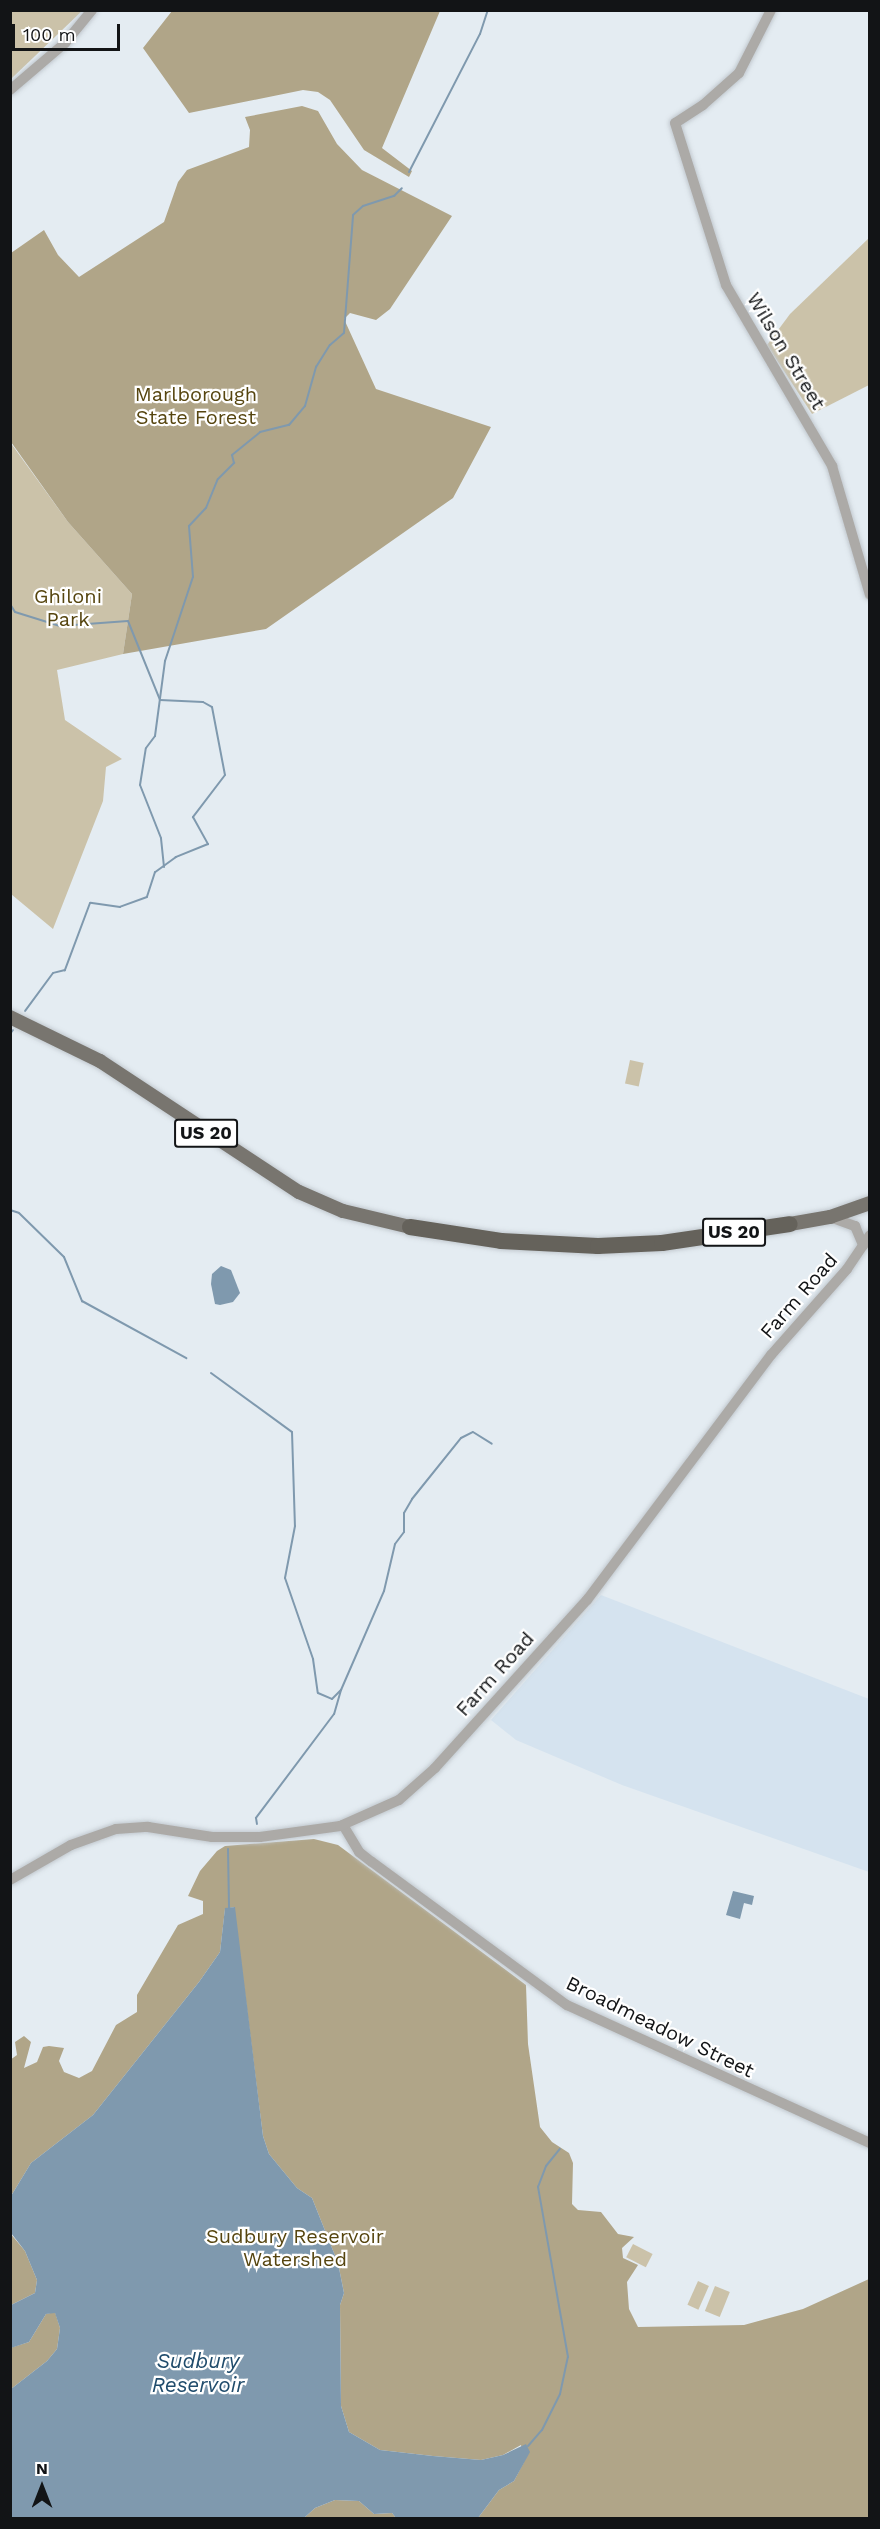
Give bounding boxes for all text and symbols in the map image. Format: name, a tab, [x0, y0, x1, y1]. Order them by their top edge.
scale bar	[15, 12, 123, 50]
text: 100 m	[23, 24, 76, 45]
street label: Wilson Street	[742, 288, 830, 414]
park label: Marlborough State Forest	[135, 383, 257, 430]
park label: Ghiloni Park	[34, 585, 102, 632]
road number: US 20	[173, 1118, 239, 1148]
road number: US 20	[701, 1217, 767, 1247]
street label: Farm Road	[755, 1248, 843, 1344]
street label: Farm Road	[451, 1627, 539, 1721]
street label: Broadmeadow Street	[562, 1971, 758, 2083]
park label: Sudbury Reservoir Watershed	[206, 2224, 384, 2271]
water label: Sudbury Reservoir	[152, 2348, 244, 2398]
north arrow	[12, 2457, 72, 2517]
text: N	[36, 2459, 48, 2478]

